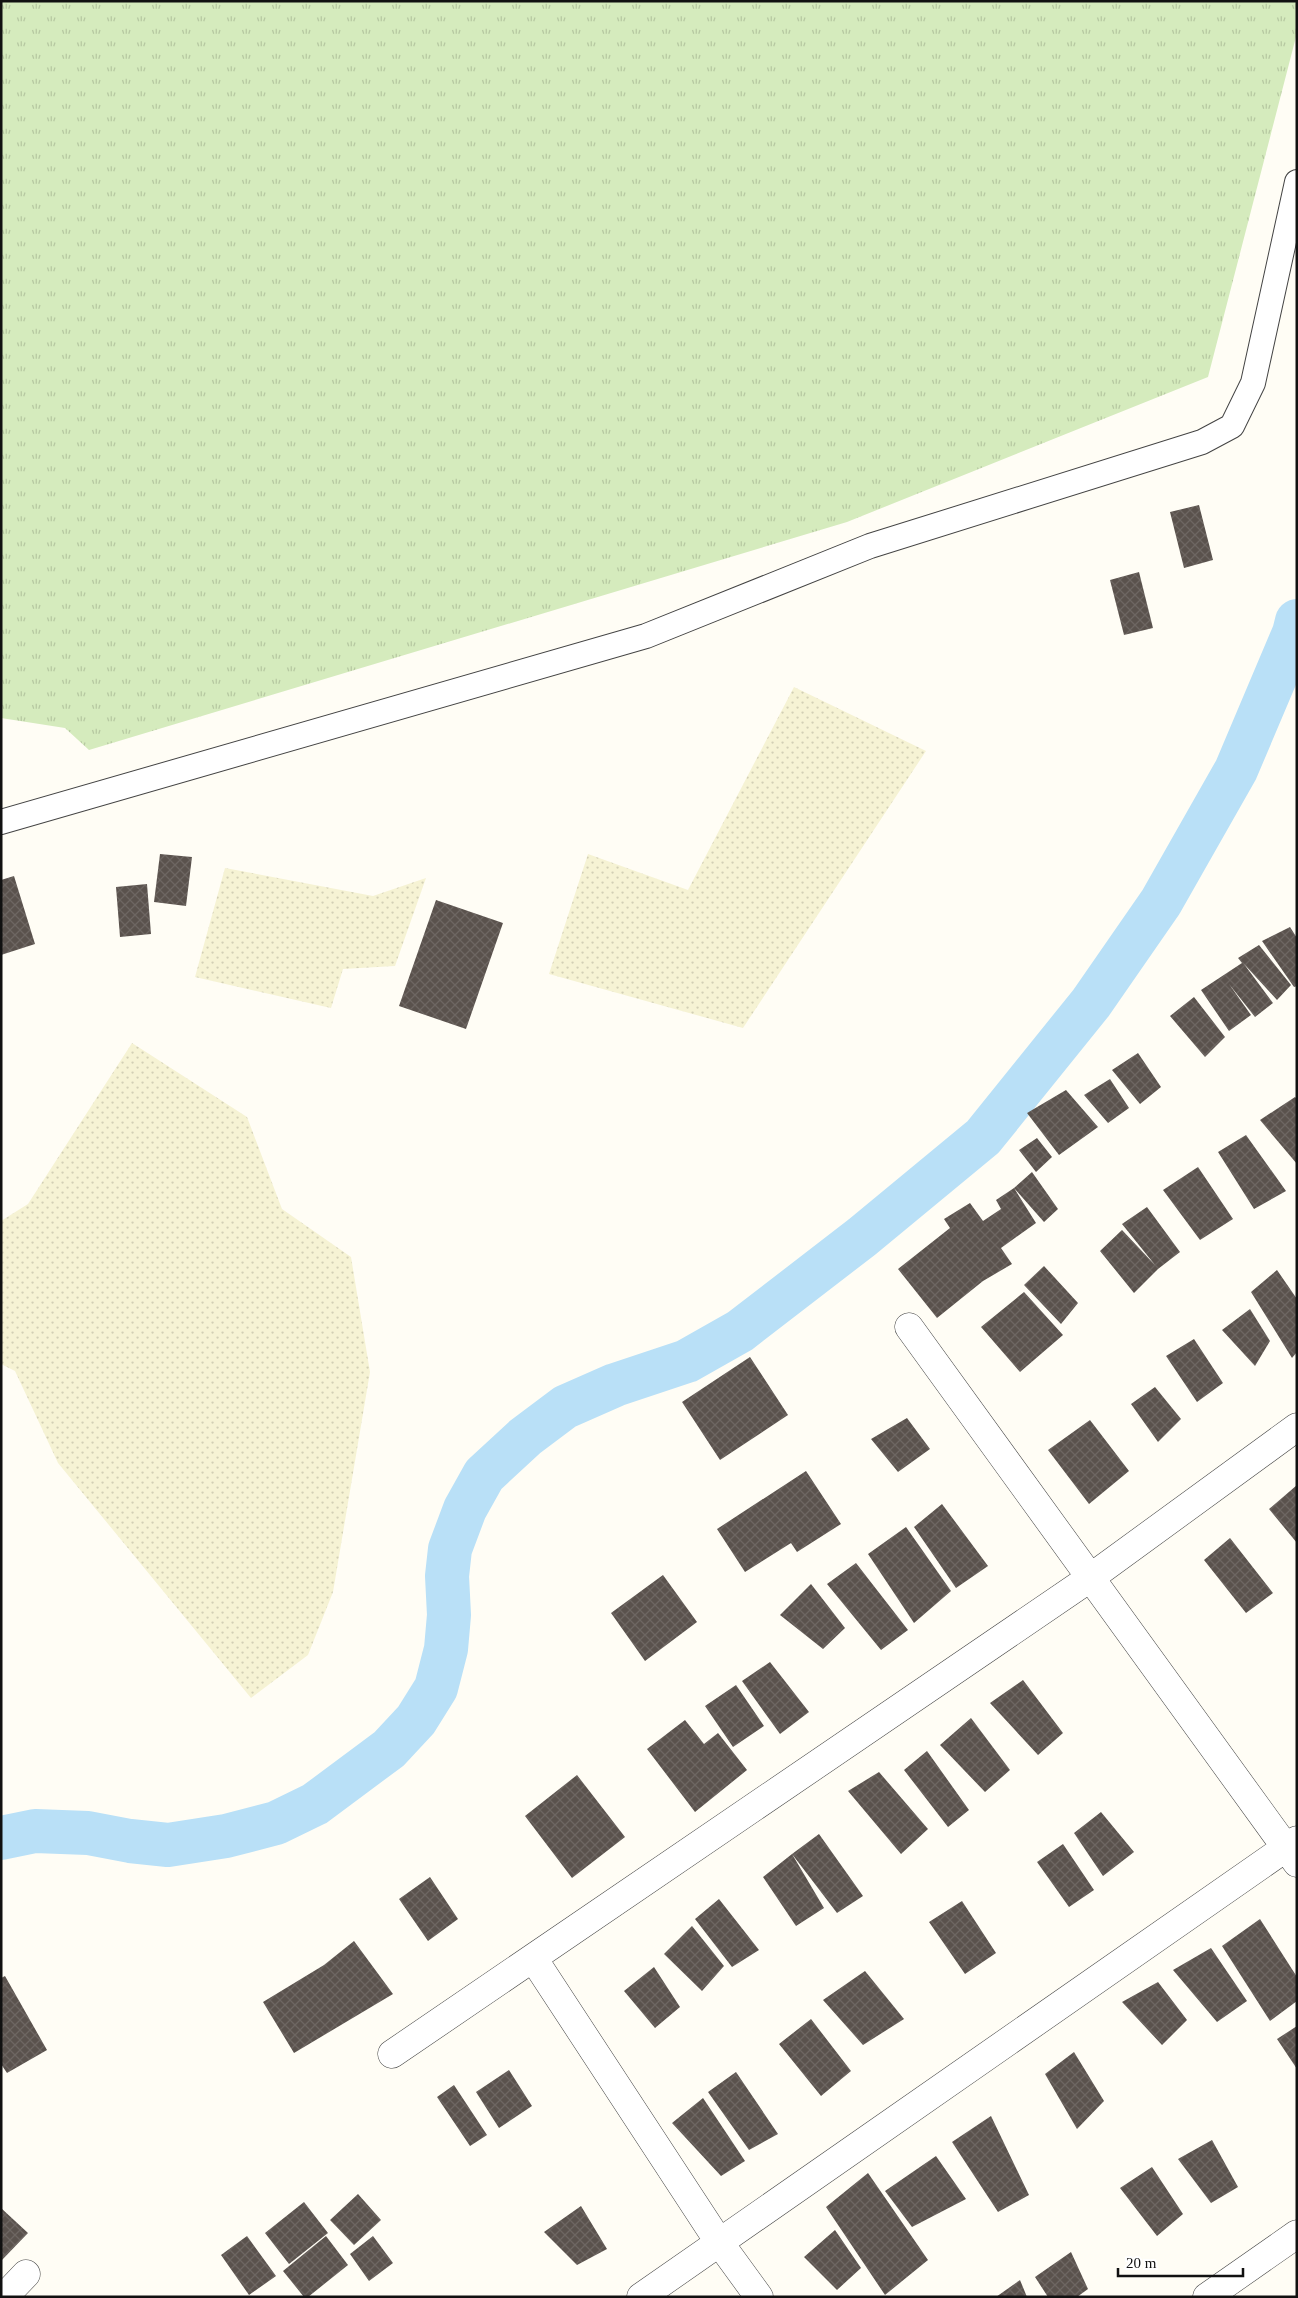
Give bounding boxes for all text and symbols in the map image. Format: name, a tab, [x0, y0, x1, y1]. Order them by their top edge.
scale bar	[1118, 2246, 1243, 2278]
text: 20 m	[1126, 2255, 1157, 2271]

